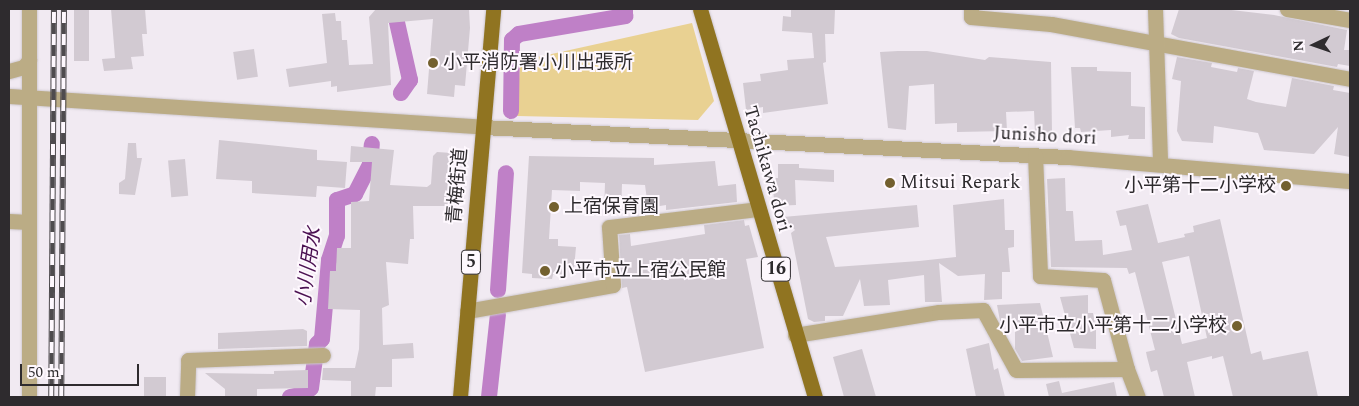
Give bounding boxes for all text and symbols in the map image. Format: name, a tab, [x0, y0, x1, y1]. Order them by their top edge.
north arrow	[1289, 20, 1339, 70]
text: N	[1288, 40, 1309, 52]
place label: 小平消防署小川出張所	[443, 52, 633, 74]
marker: 小平消防署小川出張所	[427, 57, 439, 69]
street label: Tachikawa dori	[738, 104, 796, 234]
street label: Junisho dori	[993, 122, 1097, 150]
street label: 青梅街道	[443, 147, 473, 225]
place label: Mitsui Repark	[900, 172, 1021, 194]
place label: 小平第十二小学校	[1124, 175, 1276, 197]
marker: Mitsui Repark	[884, 177, 896, 189]
marker: 小平第十二小学校	[1280, 180, 1292, 192]
place label: 上宿保育園	[564, 196, 659, 218]
marker: 上宿保育園	[548, 201, 560, 213]
water label: 小川用水	[292, 226, 326, 308]
road number: 5	[460, 246, 482, 278]
road number: 16	[760, 253, 792, 284]
place label: 小平市立上宿公民館	[555, 260, 726, 282]
marker: 小平市立上宿公民館	[539, 265, 551, 277]
place label: 小平市立小平第十二小学校	[999, 315, 1227, 337]
marker: 小平市立小平第十二小学校	[1231, 320, 1243, 332]
scale bar	[22, 354, 141, 386]
text: 50 m	[28, 361, 60, 384]

